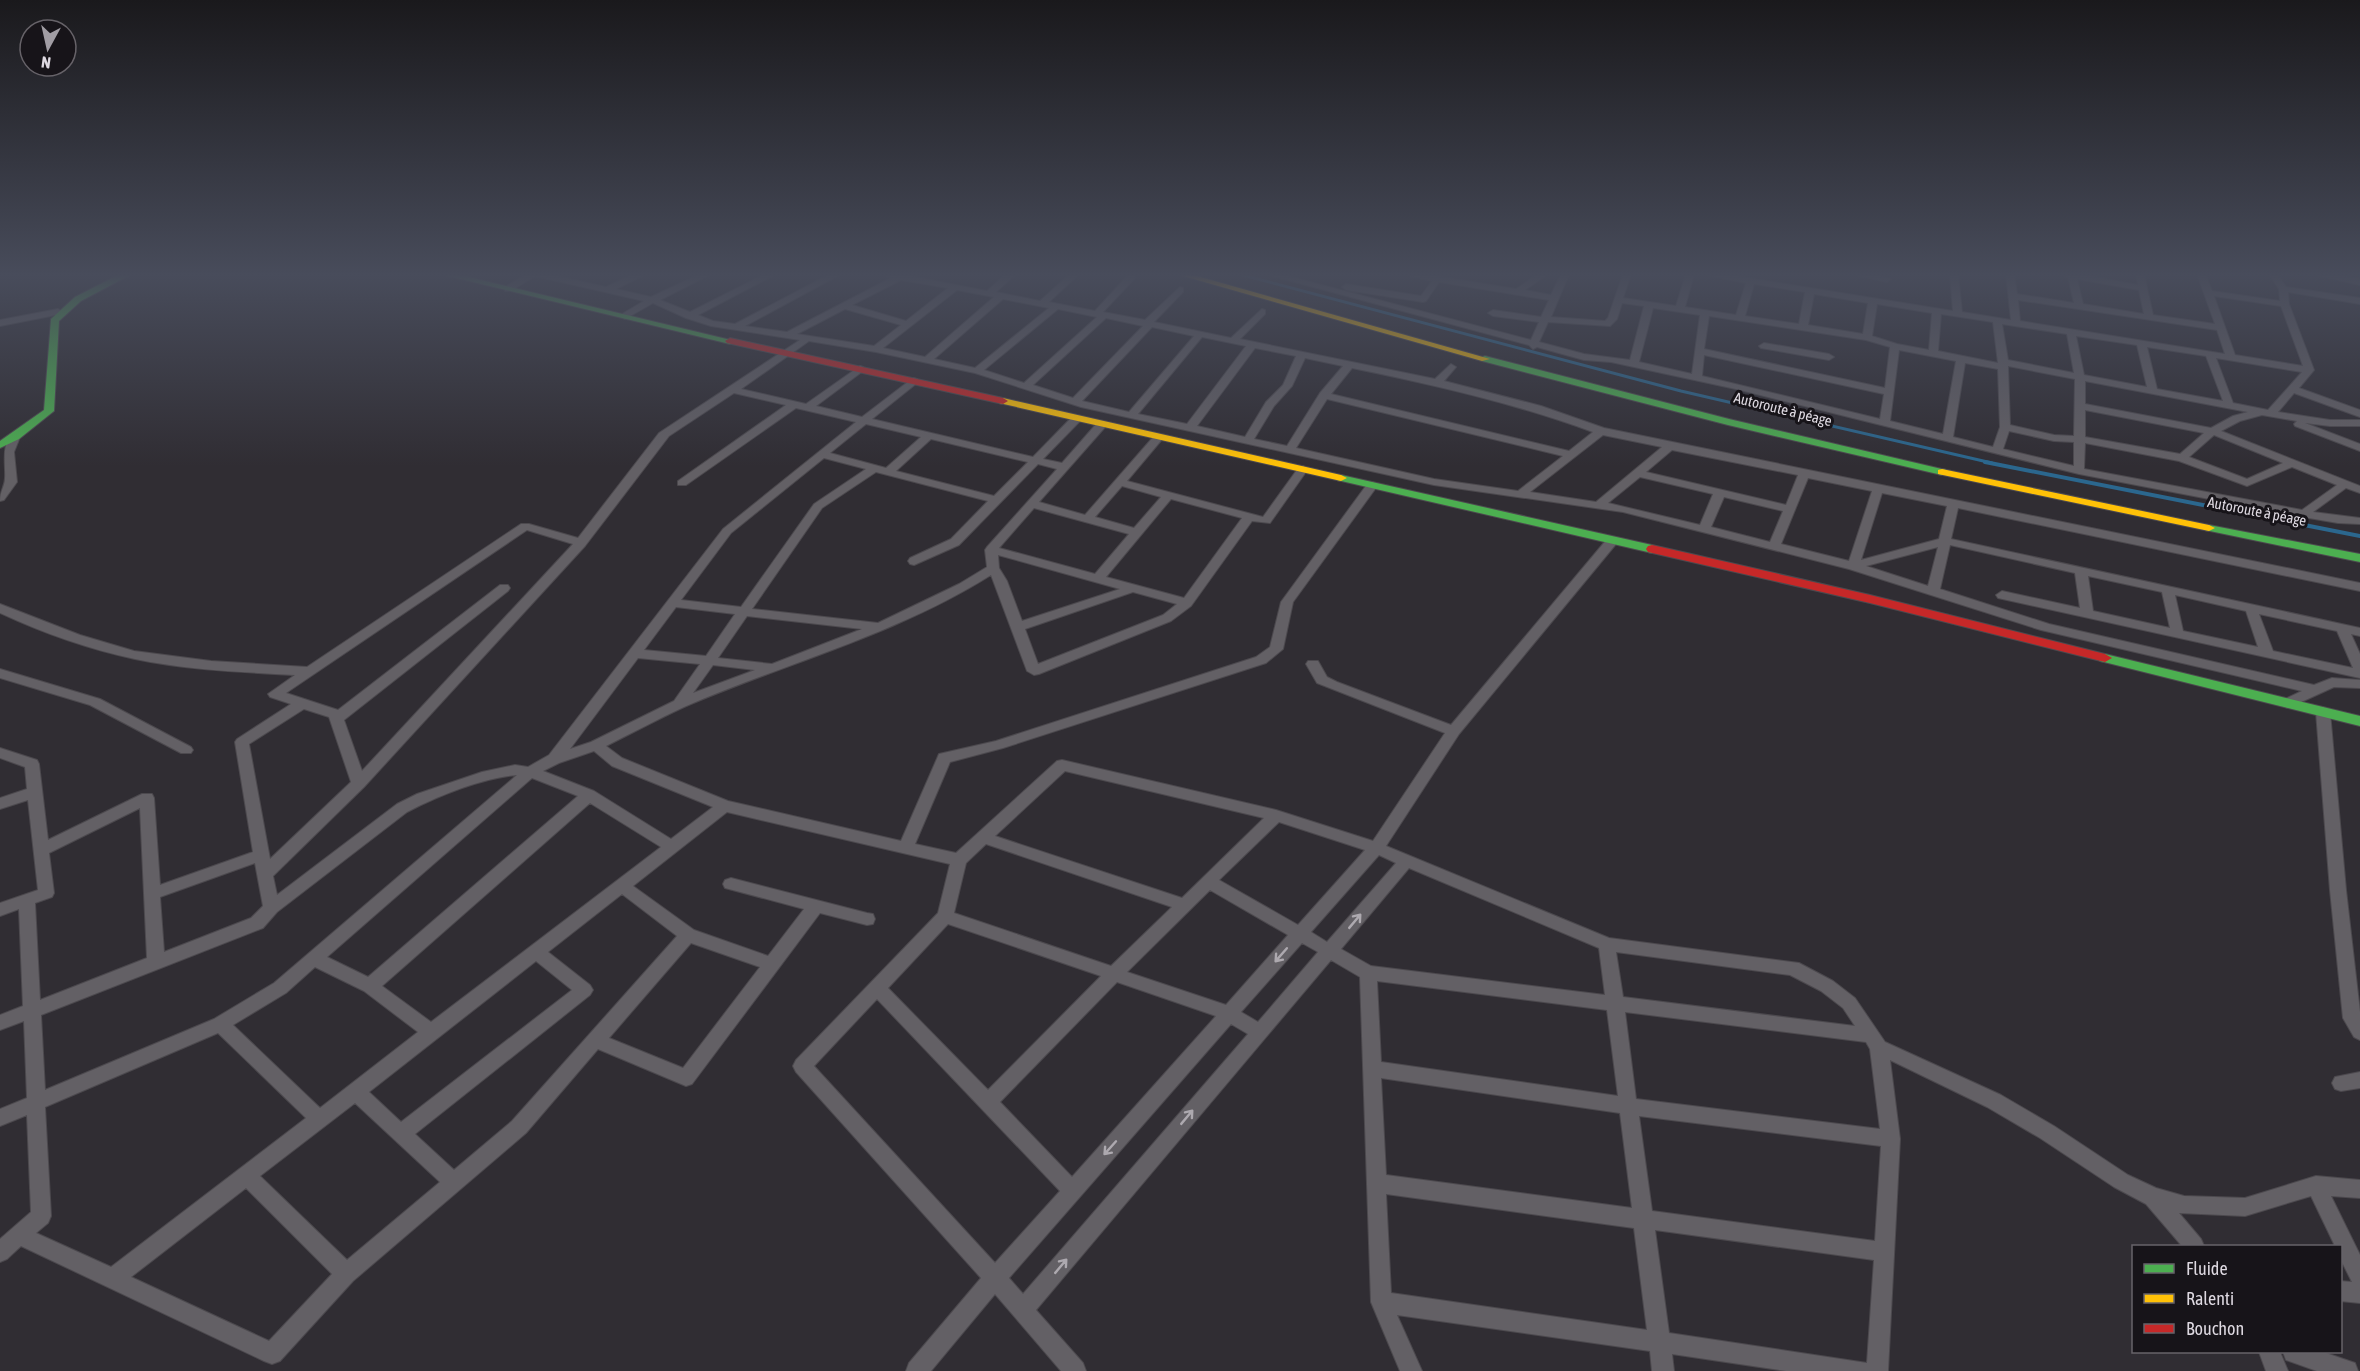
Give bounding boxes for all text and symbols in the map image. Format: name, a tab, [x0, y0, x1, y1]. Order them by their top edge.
north arrow	[18, 18, 78, 78]
text: N	[40, 53, 52, 72]
street label: Autoroute à péage	[1732, 389, 1834, 429]
street label: Autoroute à péage	[2206, 493, 2308, 529]
one-way arrow	[1348, 913, 1361, 929]
one-way arrow	[1274, 947, 1288, 962]
one-way arrow	[1181, 1109, 1194, 1125]
one-way arrow	[1103, 1140, 1117, 1155]
legend	[2132, 1245, 2342, 1353]
text: Fluide	[2186, 1258, 2228, 1279]
one-way arrow	[1054, 1259, 1068, 1274]
text: Ralenti	[2186, 1288, 2234, 1309]
text: Bouchon	[2186, 1318, 2244, 1339]

